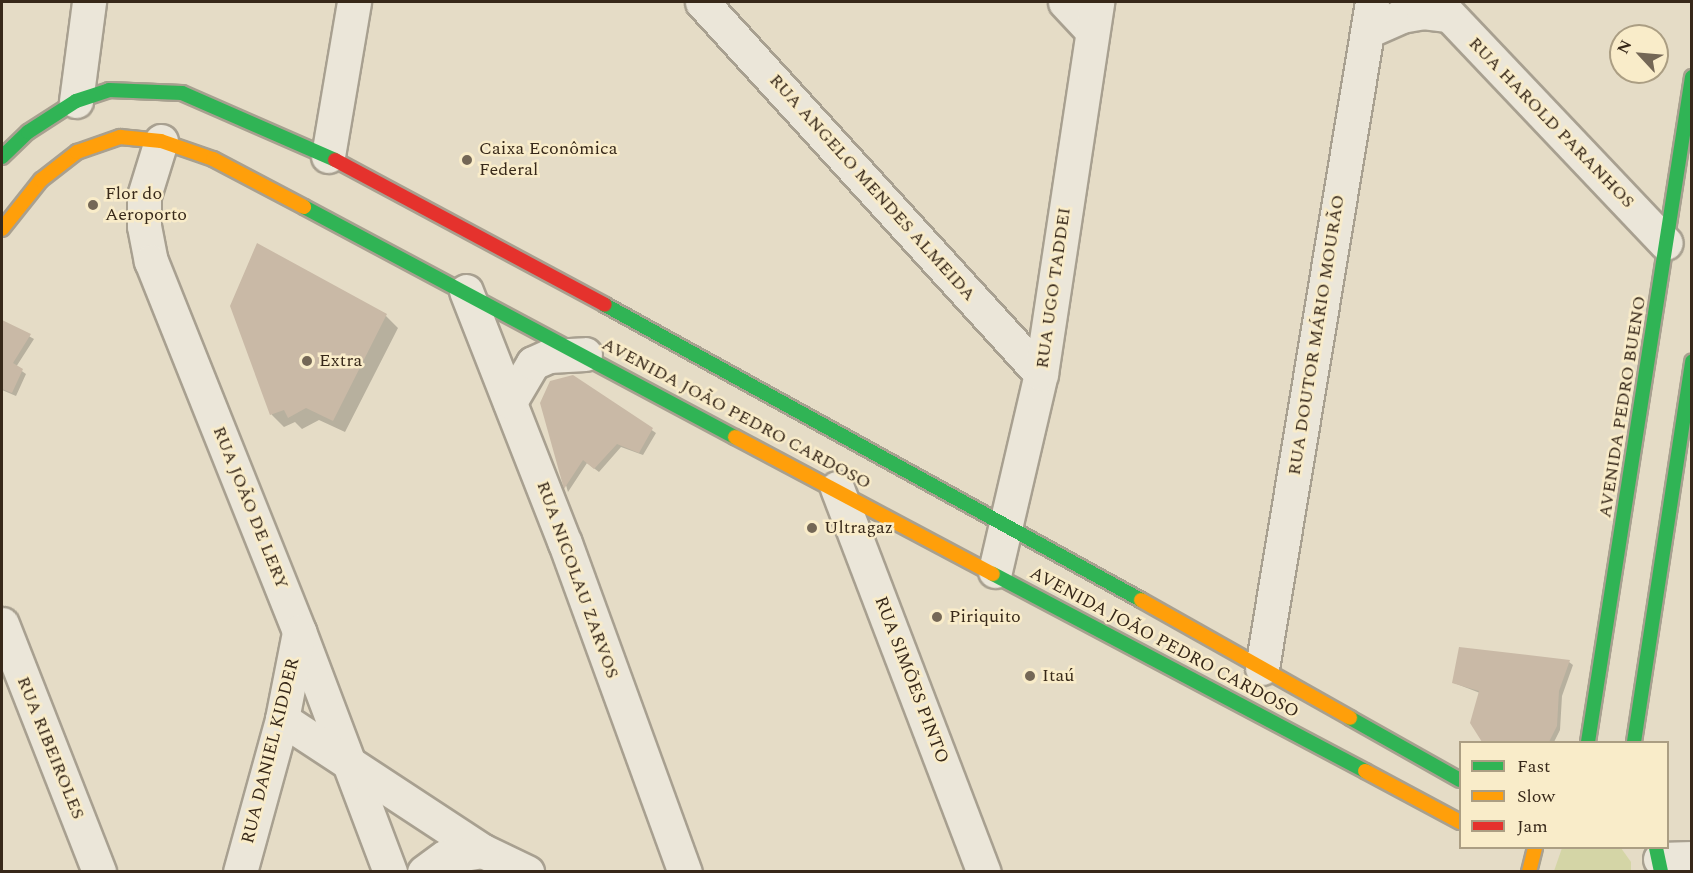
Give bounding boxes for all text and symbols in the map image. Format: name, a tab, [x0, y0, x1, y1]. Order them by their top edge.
north arrow	[1609, 24, 1669, 84]
street label: RUA HAROLD PARANHOS	[1464, 33, 1638, 213]
street label: RUA ANGELO MENDES ALMEIDA	[764, 70, 980, 306]
place label: Caixa Econômica Federal	[479, 139, 617, 182]
marker: Caixa Econômica Federal	[460, 153, 474, 167]
place label: Flor do Aeroporto	[105, 184, 187, 226]
street label: RUA DOUTOR MÁRIO MOURÃO	[1284, 193, 1350, 477]
marker: Flor do Aeroporto	[86, 198, 100, 212]
street label: RUA UGO TADDEI	[1032, 206, 1076, 370]
street label: AVENIDA PEDRO BUENO	[1595, 294, 1651, 520]
street label: AVENIDA JOÃO PEDRO CARDOSO	[598, 334, 874, 494]
place label: Extra	[319, 350, 362, 372]
marker: Extra	[300, 354, 314, 368]
street label: RUA JOÃO DE LERY	[207, 423, 293, 593]
street label: RUA NICOLAU ZARVOS	[531, 478, 623, 682]
place label: Ultragaz	[824, 517, 893, 539]
marker: Ultragaz	[805, 521, 819, 535]
street label: AVENIDA JOÃO PEDRO CARDOSO	[1026, 563, 1302, 723]
street label: RUA SIMÕES PINTO	[869, 594, 953, 766]
place label: Piriquito	[949, 606, 1021, 628]
marker: Piriquito	[930, 610, 944, 624]
street label: RUA DANIEL KIDDER	[237, 656, 305, 846]
place label: Itaú	[1042, 665, 1074, 687]
marker: Itaú	[1023, 669, 1037, 683]
street label: RUA RIBEIROLES	[12, 674, 88, 822]
legend	[1459, 741, 1669, 849]
text: Fast	[1517, 753, 1550, 780]
text: Slow	[1517, 783, 1555, 810]
text: Jam	[1517, 813, 1548, 840]

